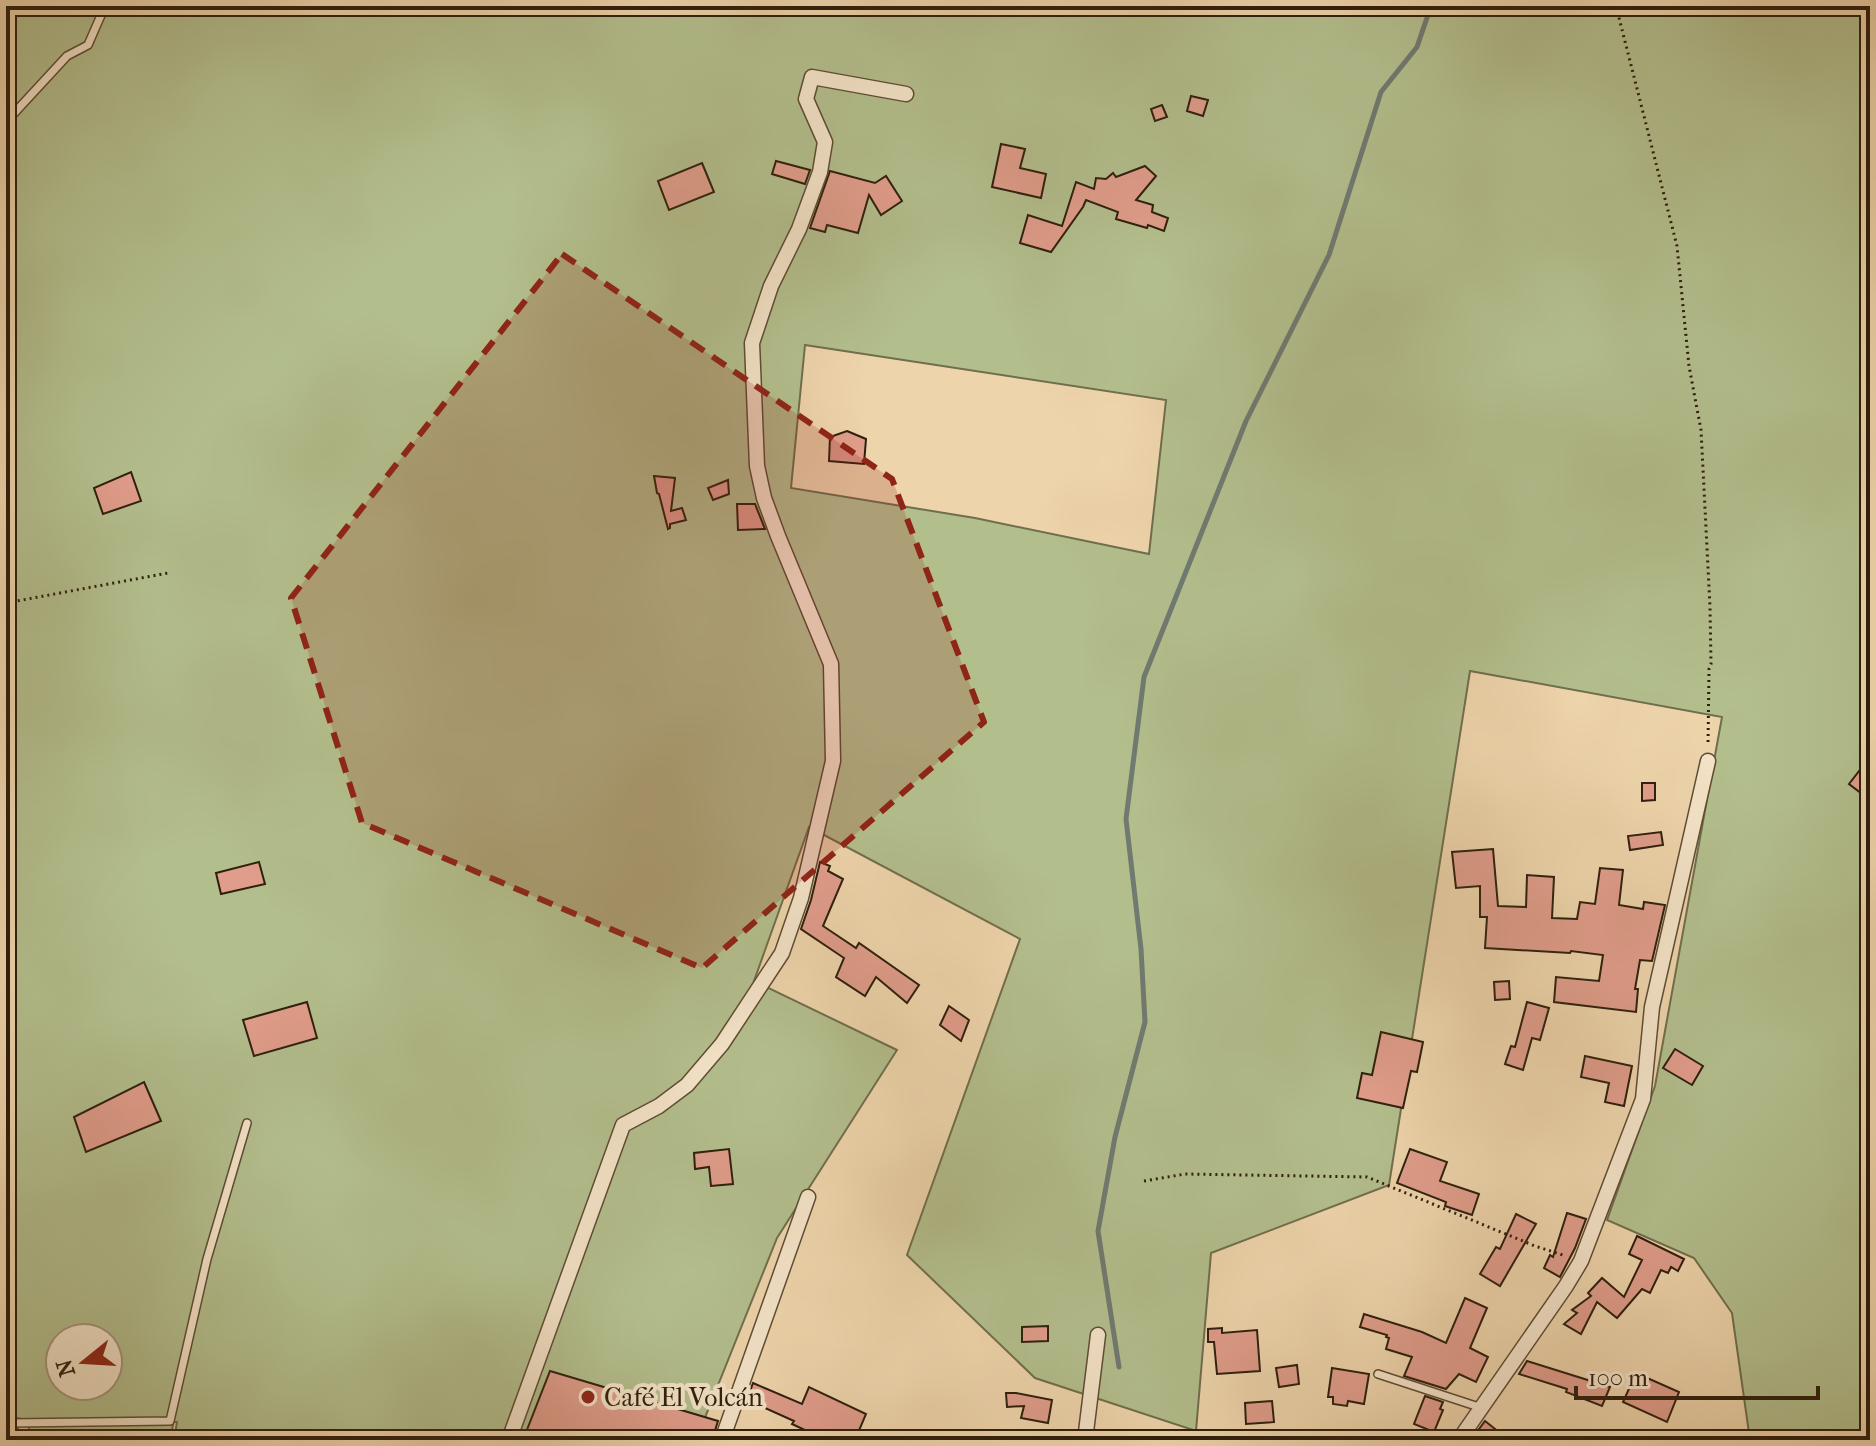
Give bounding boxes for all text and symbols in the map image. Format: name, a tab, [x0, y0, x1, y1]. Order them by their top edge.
north arrow	[44, 1322, 124, 1402]
scale bar	[1576, 1350, 1818, 1400]
text: N	[51, 1356, 81, 1380]
text: 100 m	[1588, 1364, 1648, 1392]
place label: Café El Volcán	[604, 1382, 763, 1413]
marker: Café El Volcán	[579, 1388, 597, 1406]

